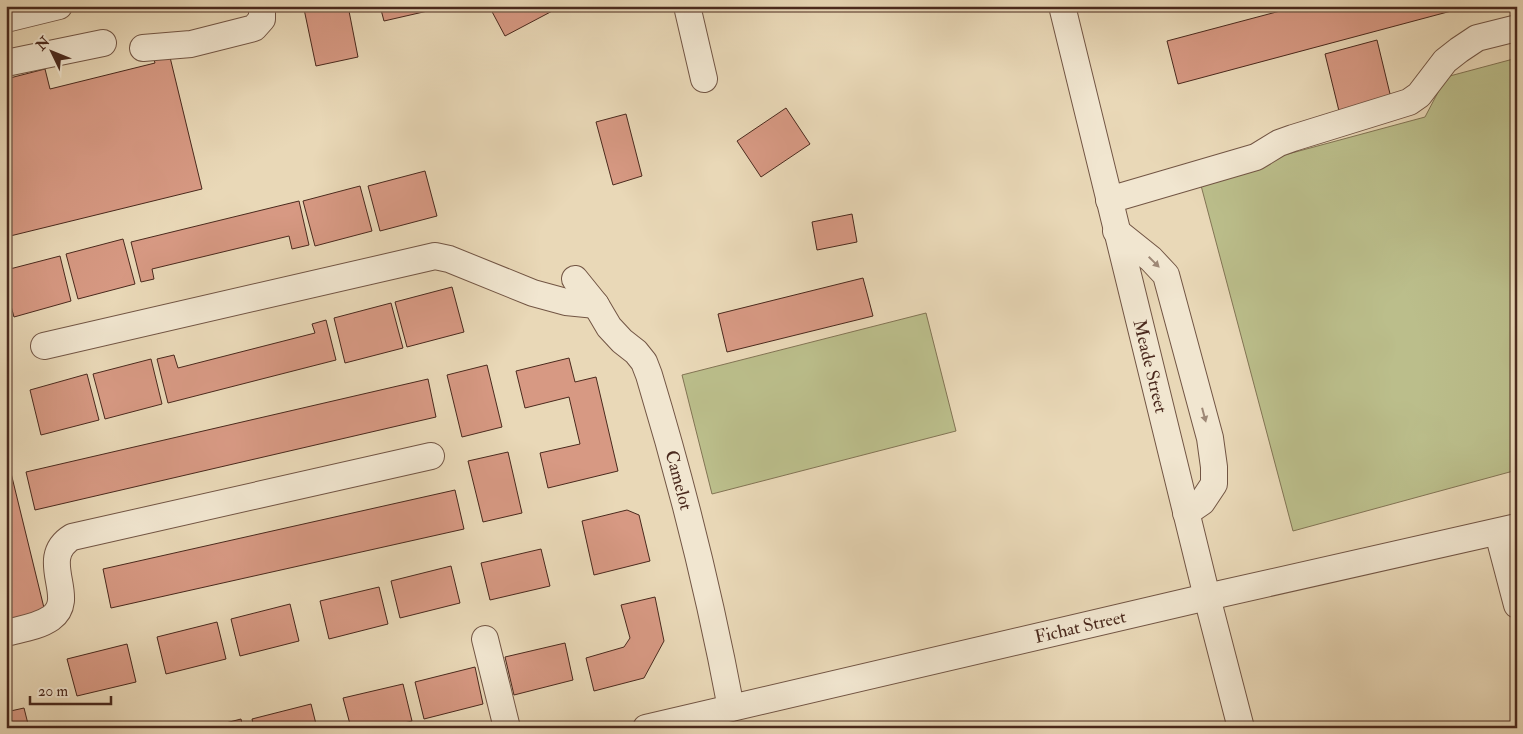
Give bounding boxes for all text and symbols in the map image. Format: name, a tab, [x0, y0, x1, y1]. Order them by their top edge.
north arrow	[28, 28, 78, 78]
text: N	[32, 33, 54, 55]
one-way arrow	[1148, 256, 1160, 268]
street label: Meade Street	[1128, 317, 1173, 416]
one-way arrow	[1200, 407, 1208, 422]
street label: Camelot	[660, 448, 698, 513]
street label: Fichat Street	[1032, 605, 1128, 648]
scale bar	[30, 674, 111, 706]
text: 20 m	[38, 682, 68, 701]

